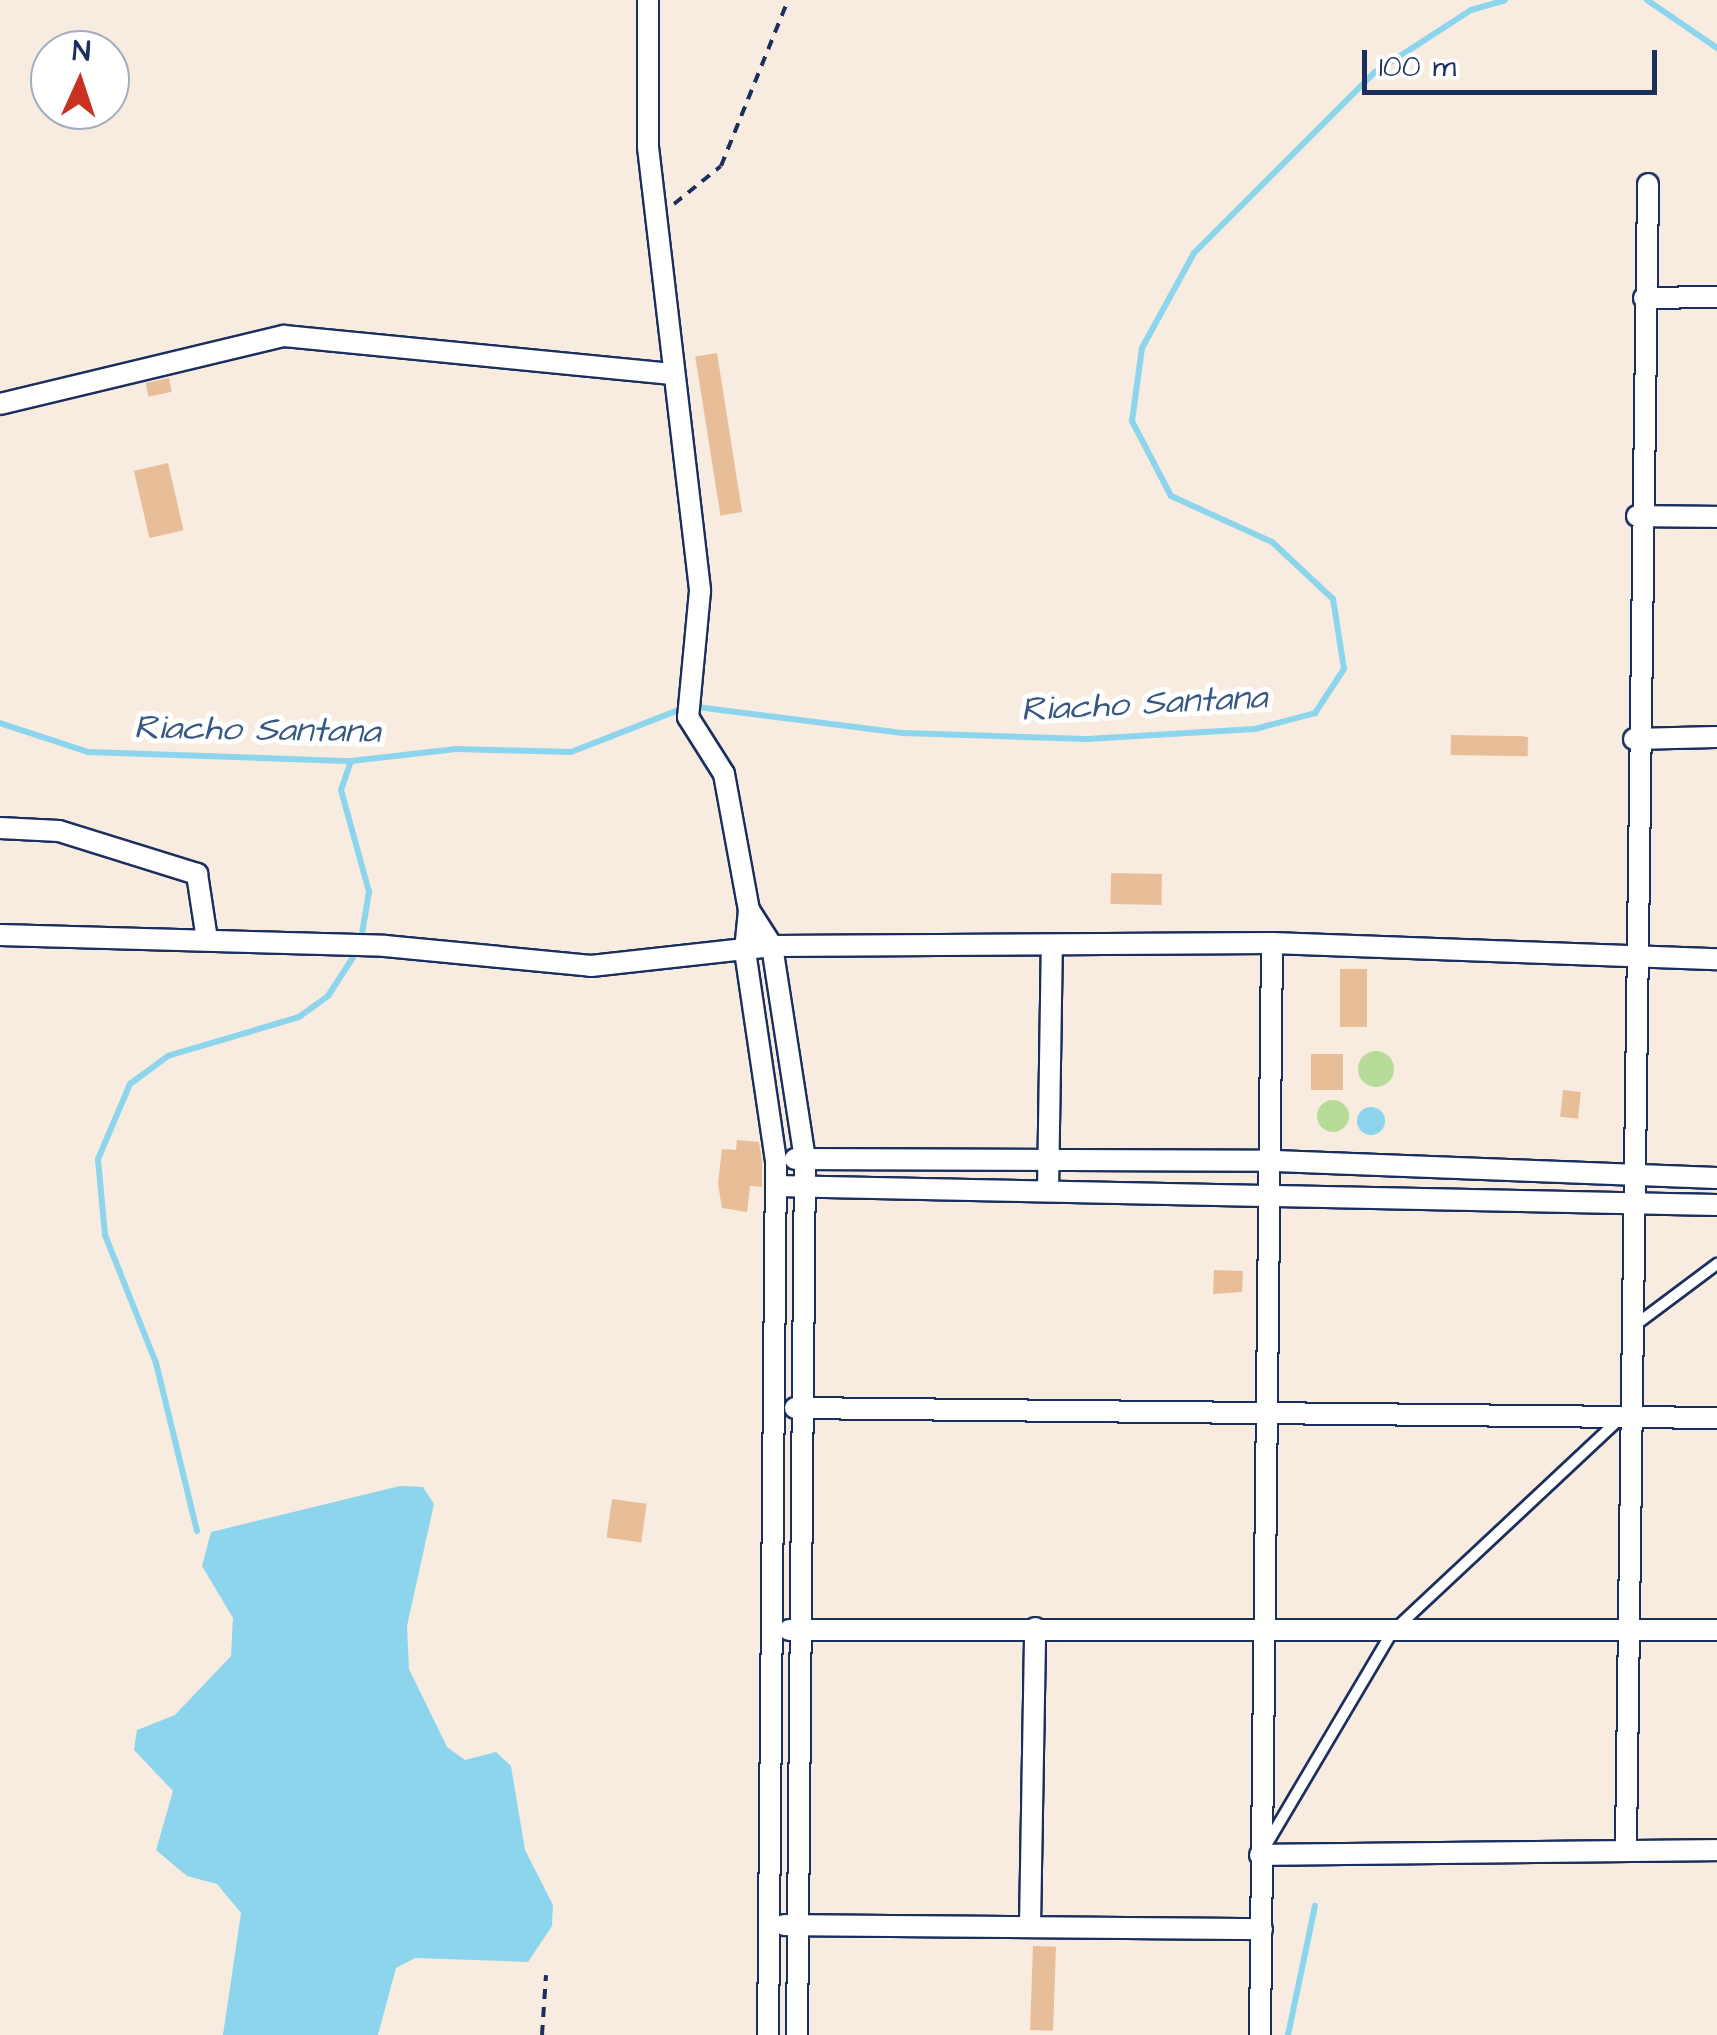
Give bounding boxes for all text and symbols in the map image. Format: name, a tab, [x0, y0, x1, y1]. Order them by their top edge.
north arrow	[30, 30, 130, 130]
scale bar	[1367, 30, 1662, 92]
text: N	[72, 32, 91, 71]
text: 100 m	[1379, 46, 1456, 88]
water label: Riacho Santana	[1020, 677, 1268, 731]
water label: Riacho Santana	[134, 707, 380, 753]

